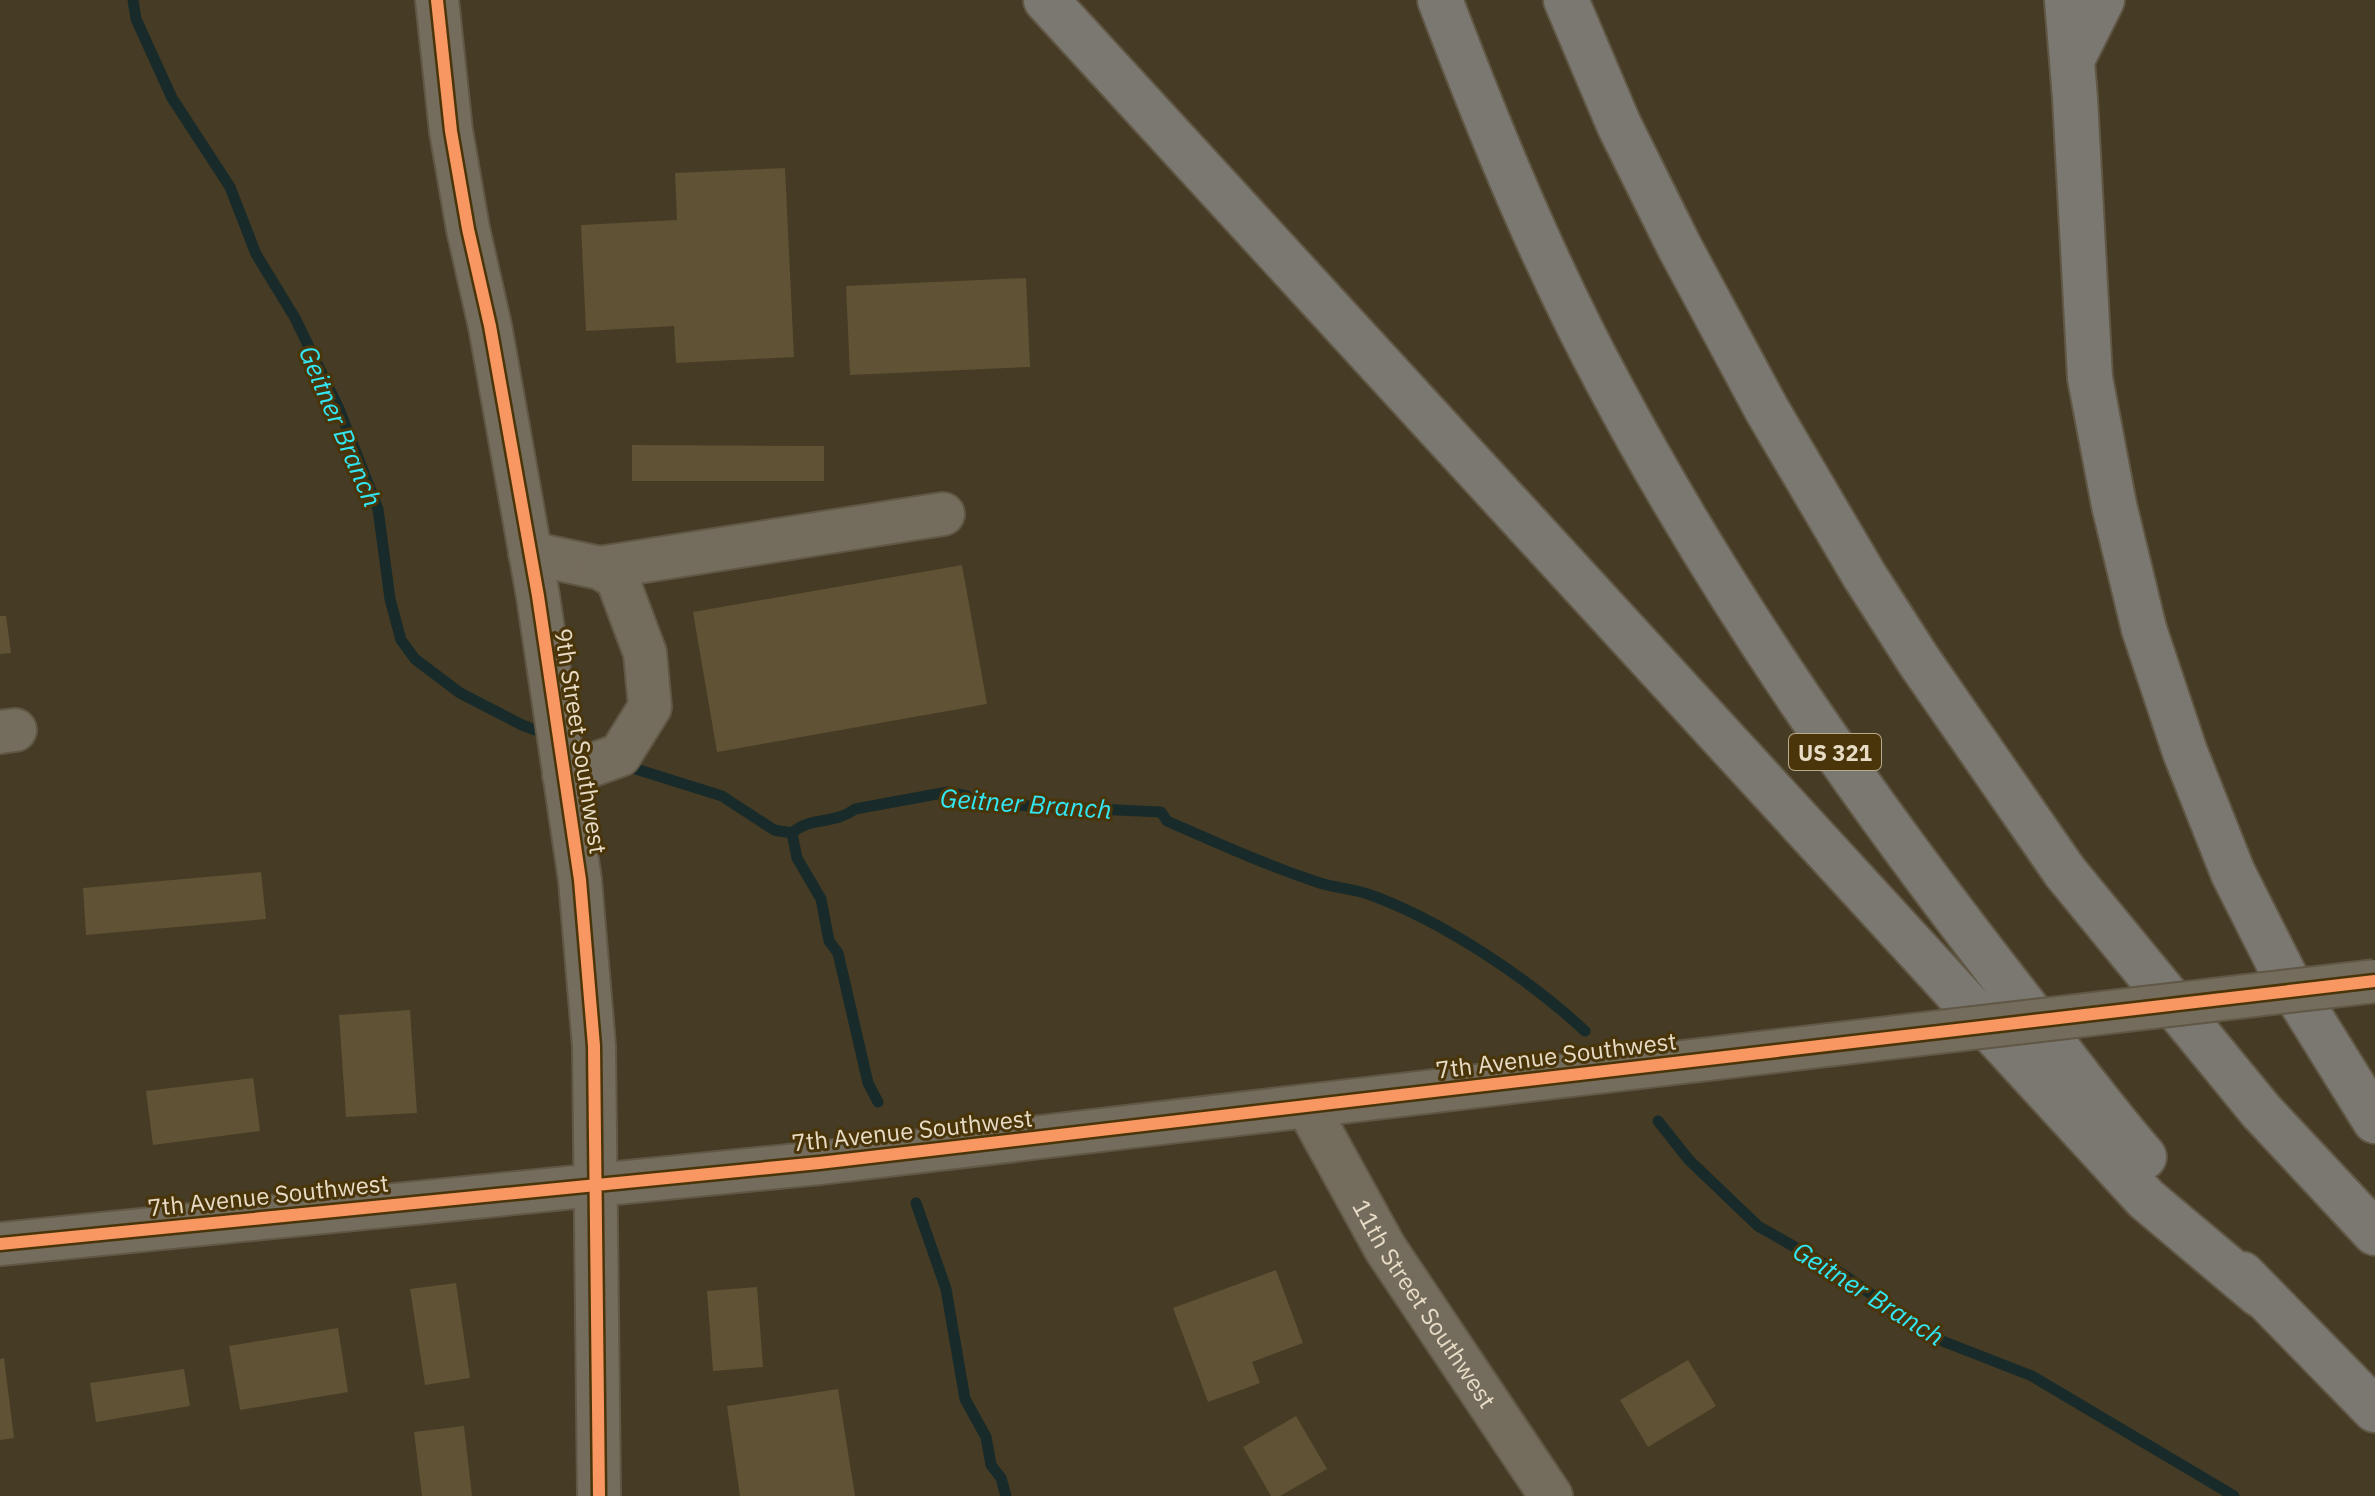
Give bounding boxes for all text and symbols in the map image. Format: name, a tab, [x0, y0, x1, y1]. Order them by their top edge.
water label: Geitner Branch	[292, 340, 390, 512]
street label: 9th Street Southwest	[547, 626, 615, 856]
road number: US 321	[1789, 734, 1881, 770]
water label: Geitner Branch	[939, 780, 1113, 826]
street label: 7th Avenue Southwest	[1434, 1024, 1678, 1086]
street label: 7th Avenue Southwest	[790, 1101, 1034, 1159]
street label: 7th Avenue Southwest	[146, 1166, 390, 1224]
street label: 11th Street Southwest	[1345, 1194, 1504, 1414]
water label: Geitner Branch	[1787, 1233, 1951, 1353]

